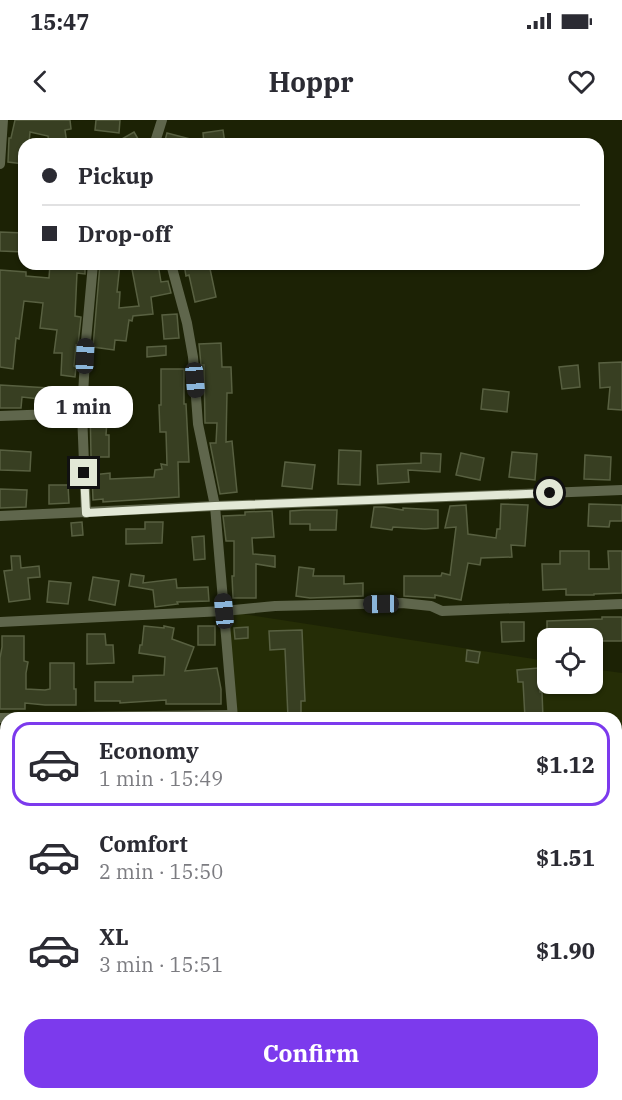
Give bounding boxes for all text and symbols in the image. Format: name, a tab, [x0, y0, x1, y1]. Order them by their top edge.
text: 15:47	[30, 7, 89, 36]
text: Hoppr	[268, 64, 354, 99]
icon: back	[24, 65, 57, 98]
icon: heart	[565, 65, 598, 98]
text: Pickup	[78, 161, 154, 190]
text: Drop-off	[78, 219, 172, 248]
car	[75, 338, 95, 374]
car	[184, 361, 206, 399]
callout: 1 min	[34, 386, 134, 428]
text: 1 min	[56, 393, 112, 420]
route end	[70, 459, 97, 486]
route start	[536, 479, 563, 506]
car	[213, 592, 235, 630]
car	[363, 595, 399, 613]
map controls	[537, 628, 603, 694]
button: locate	[537, 628, 603, 694]
text: Economy	[99, 736, 199, 765]
icon: car	[27, 737, 81, 791]
text: $1.12	[536, 750, 595, 779]
text: 1 min · 15:49	[99, 765, 223, 792]
text: Comfort	[99, 829, 188, 858]
icon: car	[27, 830, 81, 884]
text: $1.51	[536, 843, 595, 872]
text: 2 min · 15:50	[99, 858, 223, 885]
text: XL	[99, 922, 129, 951]
icon: car	[27, 923, 81, 977]
text: $1.90	[536, 936, 595, 965]
text: 3 min · 15:51	[99, 951, 223, 978]
button: Confirm	[24, 1019, 598, 1088]

